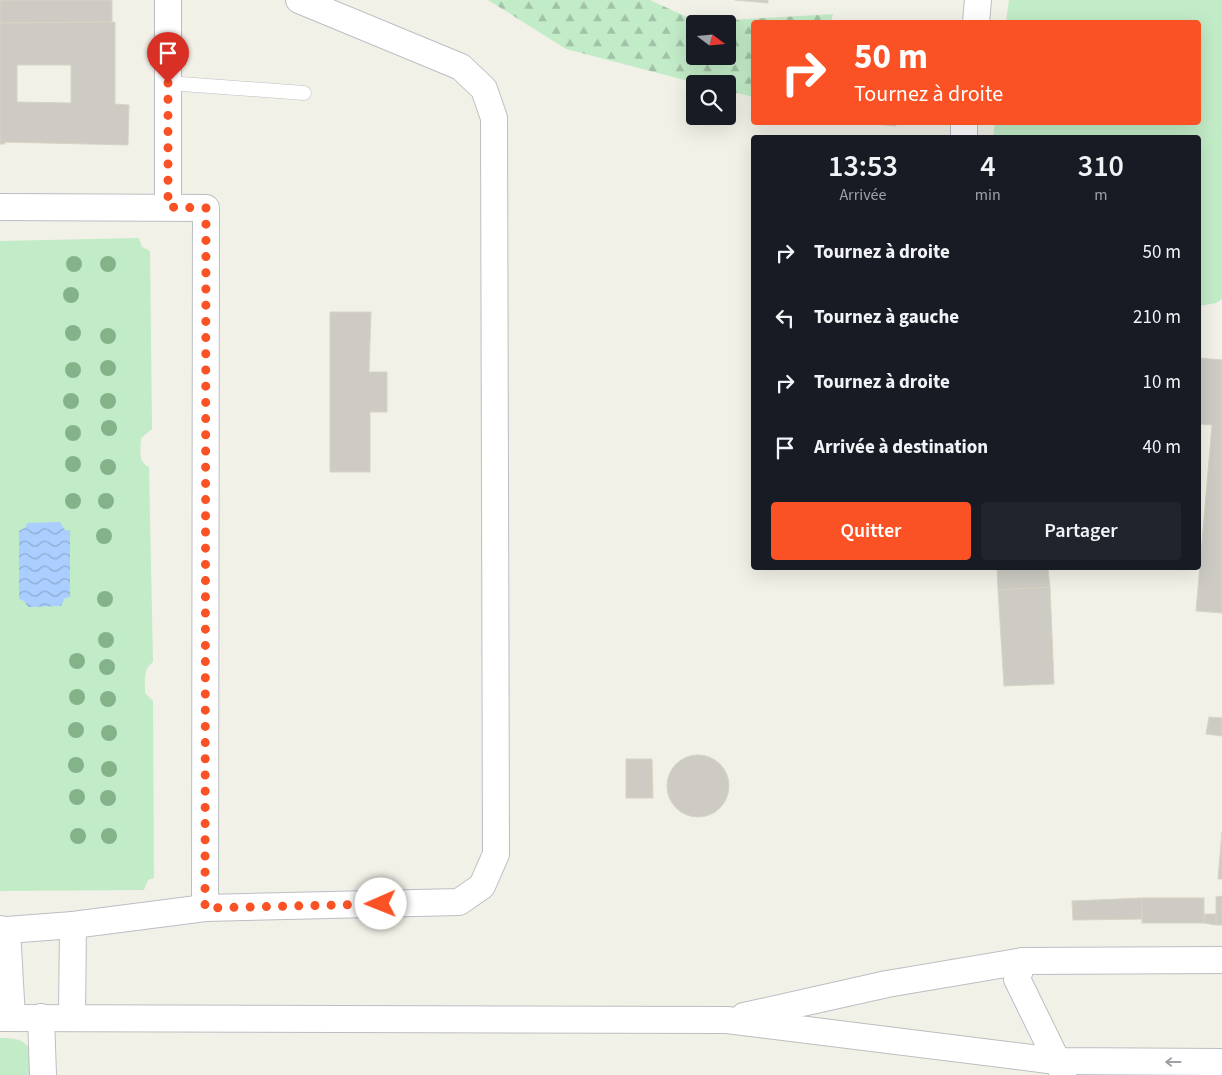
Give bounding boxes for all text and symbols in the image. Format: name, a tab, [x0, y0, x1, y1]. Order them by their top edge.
north arrow	[686, 15, 736, 65]
map controls	[686, 15, 736, 125]
pin	[147, 32, 189, 83]
text: 50 m	[854, 32, 928, 82]
icon: arrive	[154, 39, 182, 67]
icon: right	[771, 40, 836, 105]
button: search	[686, 75, 736, 125]
text: Tournez à droite	[854, 78, 1003, 110]
text: 13:53	[828, 145, 898, 188]
text: 4	[980, 145, 996, 188]
text: 310	[1078, 145, 1124, 188]
text: Arrivée	[839, 184, 886, 206]
text: min	[975, 184, 1001, 206]
text: m	[1094, 184, 1108, 206]
icon: right	[771, 239, 799, 267]
text: Tournez à droite	[814, 239, 950, 266]
text: 50 m	[1143, 239, 1181, 266]
icon: left	[771, 304, 799, 332]
text: Tournez à gauche	[814, 304, 959, 331]
text: 210 m	[1133, 304, 1181, 331]
icon: right	[771, 369, 799, 397]
text: Tournez à droite	[814, 369, 950, 396]
text: 10 m	[1143, 369, 1181, 396]
icon: arrive	[771, 434, 799, 462]
text: Arrivée à destination	[814, 434, 988, 461]
text: 40 m	[1143, 434, 1181, 461]
button: Quitter	[771, 502, 971, 560]
button: Partager	[981, 502, 1181, 560]
position arrow	[354, 877, 406, 929]
one-way arrow	[1166, 1057, 1182, 1067]

